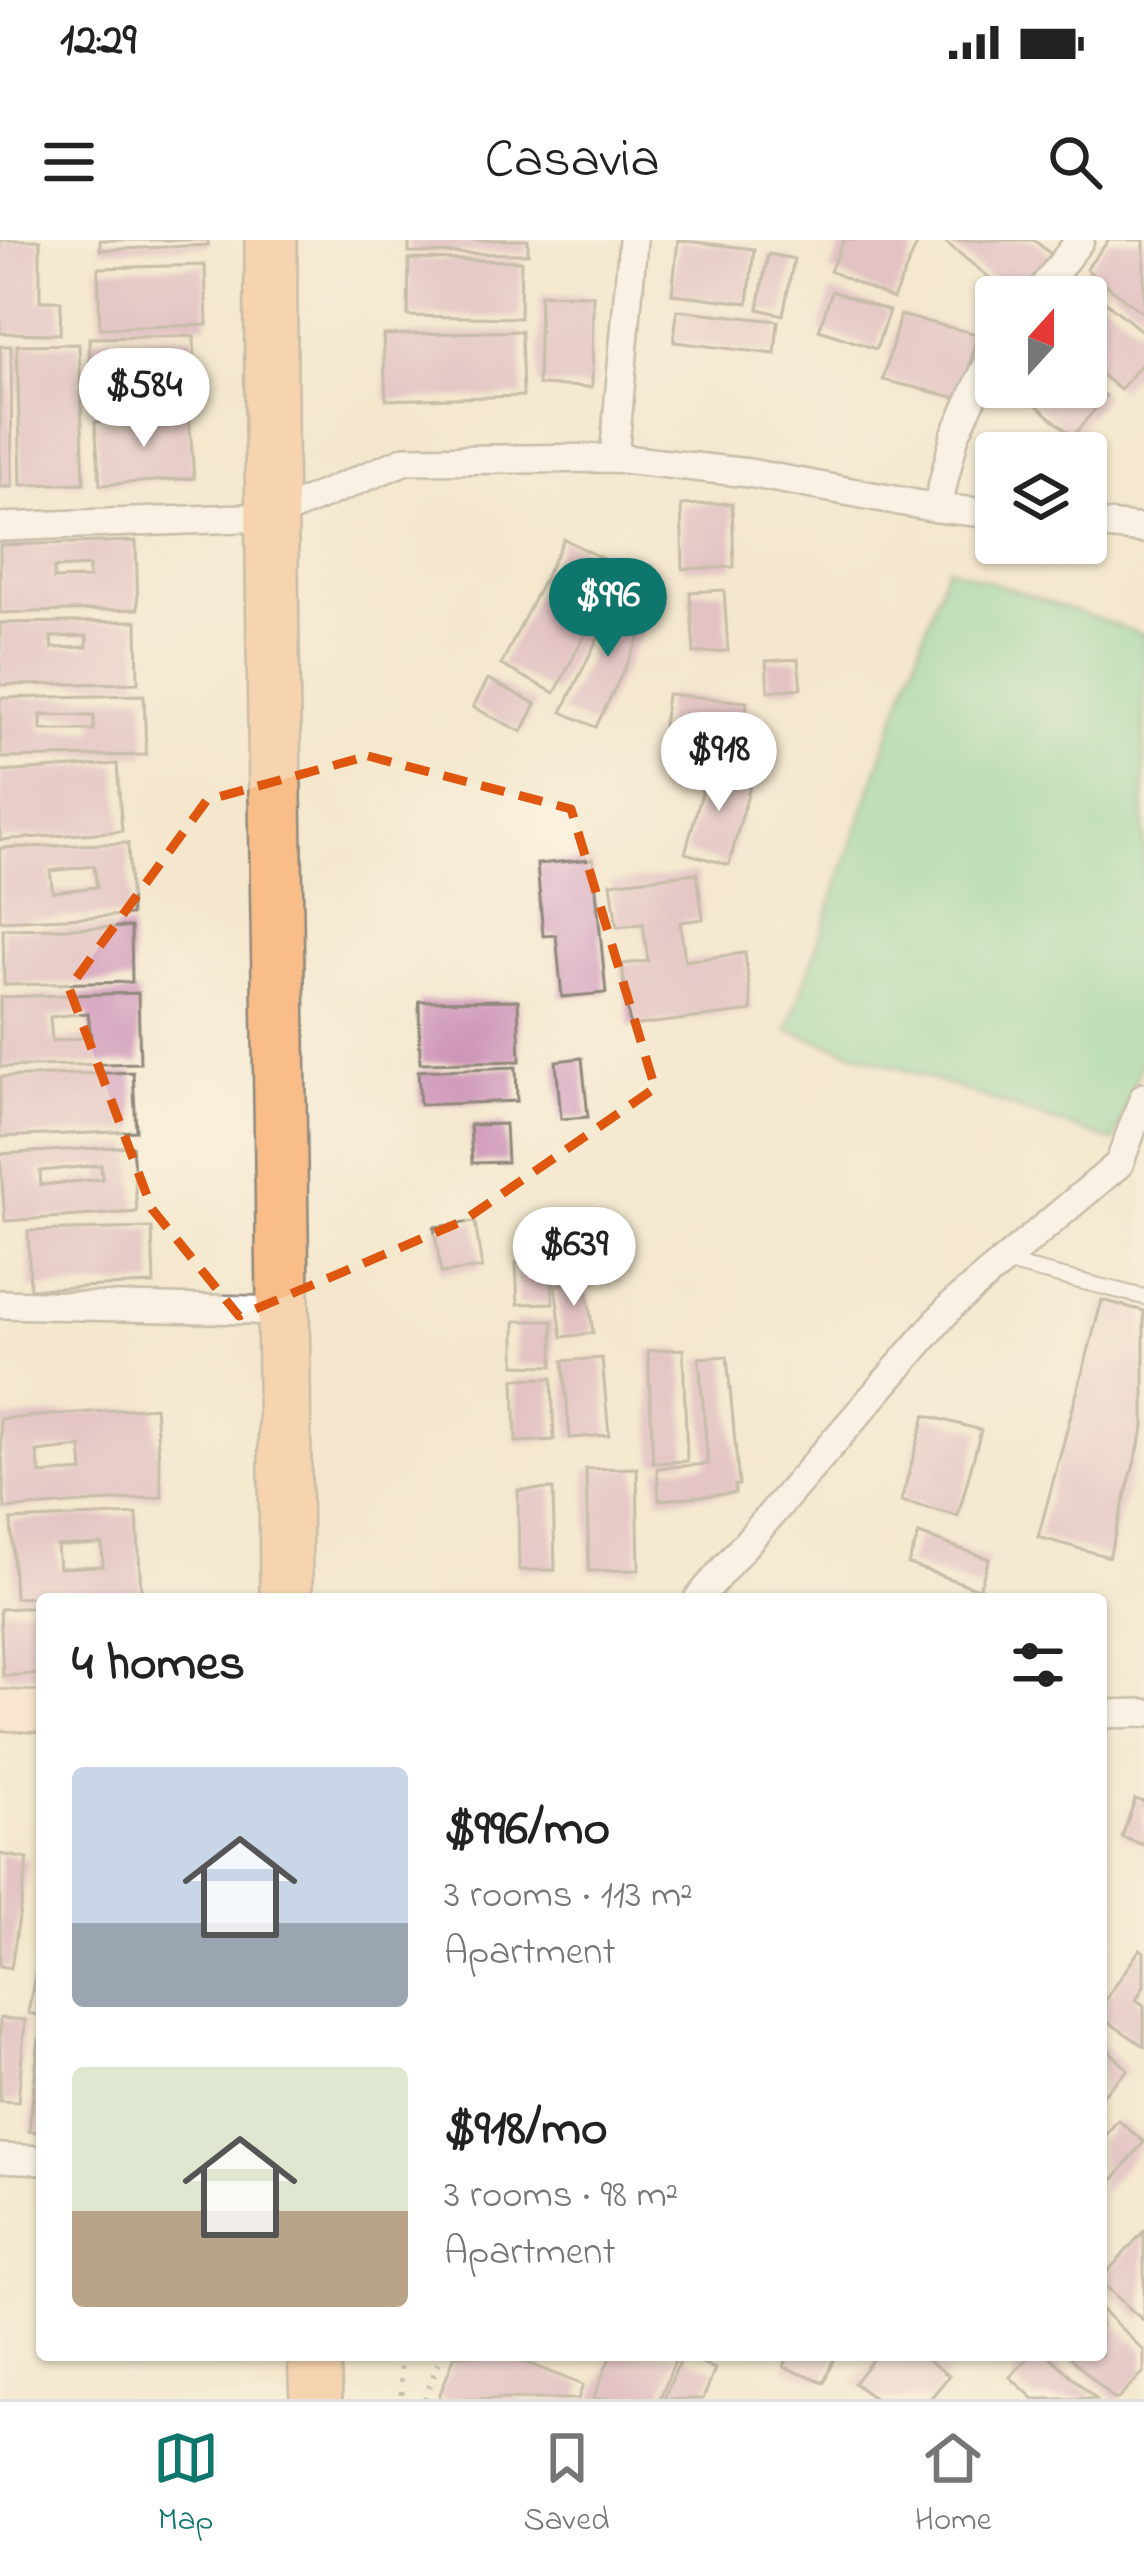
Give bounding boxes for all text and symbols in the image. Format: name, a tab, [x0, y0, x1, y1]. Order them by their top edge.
text: 12:29	[60, 9, 136, 75]
text: Casavia	[484, 123, 660, 201]
icon: menu	[36, 129, 102, 195]
icon: search	[1042, 129, 1108, 195]
north arrow	[975, 276, 1107, 408]
map controls	[975, 276, 1107, 564]
pin: $584	[73, 348, 215, 450]
text: $584	[106, 358, 182, 415]
button: layers	[975, 432, 1107, 564]
pin: $996	[537, 558, 679, 660]
text: $996	[576, 568, 640, 625]
pin: $918	[648, 712, 790, 814]
text: $918	[688, 722, 750, 779]
pin: $639	[503, 1207, 645, 1309]
text: $639	[540, 1217, 608, 1274]
text: 4 homes	[72, 1628, 245, 1703]
icon: filters	[1005, 1632, 1071, 1698]
text: $996/mo	[444, 1793, 610, 1868]
icon: home	[168, 1815, 312, 1959]
text: 3 rooms · 113 m²	[444, 1868, 693, 1925]
text: Apartment	[444, 1925, 616, 1982]
text: $918/mo	[444, 2093, 607, 2168]
icon: home	[168, 2115, 312, 2259]
text: 3 rooms · 98 m²	[444, 2168, 678, 2225]
text: Apartment	[444, 2225, 616, 2282]
tab: Map	[153, 2425, 219, 2545]
tab: Saved	[524, 2425, 610, 2545]
tab: Home	[915, 2425, 991, 2545]

